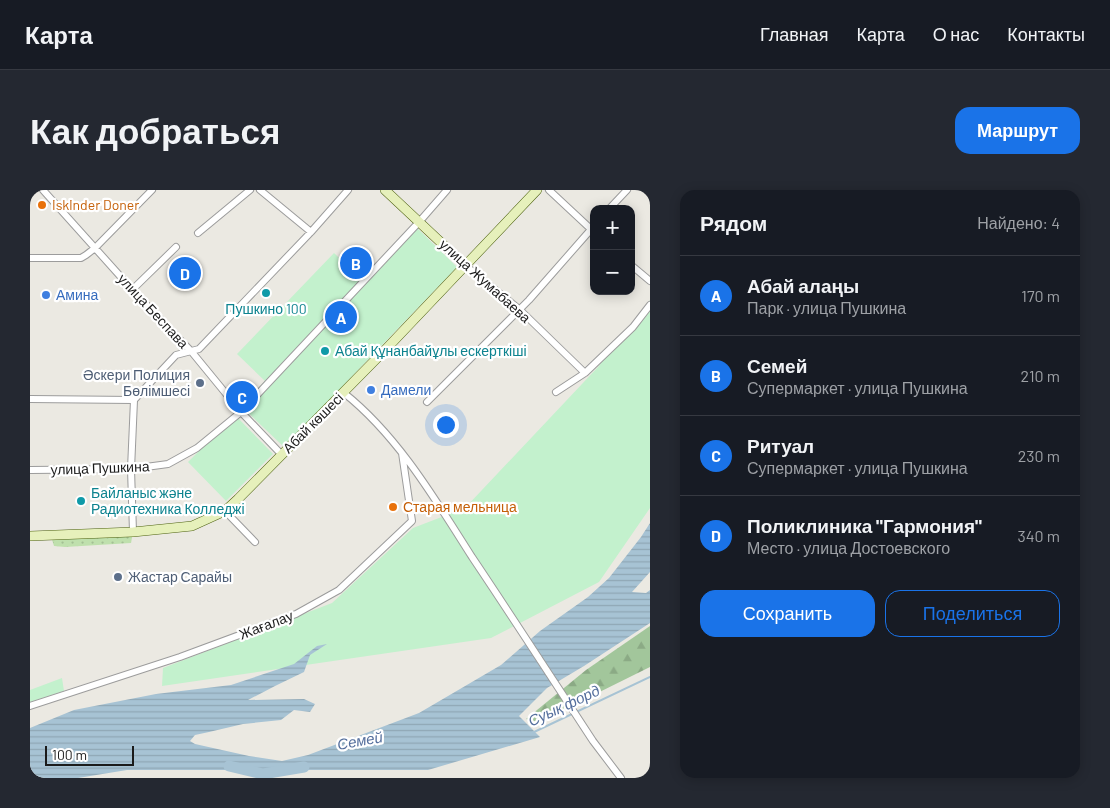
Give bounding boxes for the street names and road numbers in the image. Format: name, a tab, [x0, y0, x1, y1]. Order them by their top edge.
street label: улица Жумабаева	[436, 235, 535, 326]
street label: улица Беспава	[115, 270, 192, 352]
street label: Абай көшесі	[279, 389, 346, 456]
street label: улица Пушкина	[50, 457, 150, 478]
street label: Жағалау	[236, 606, 295, 643]

